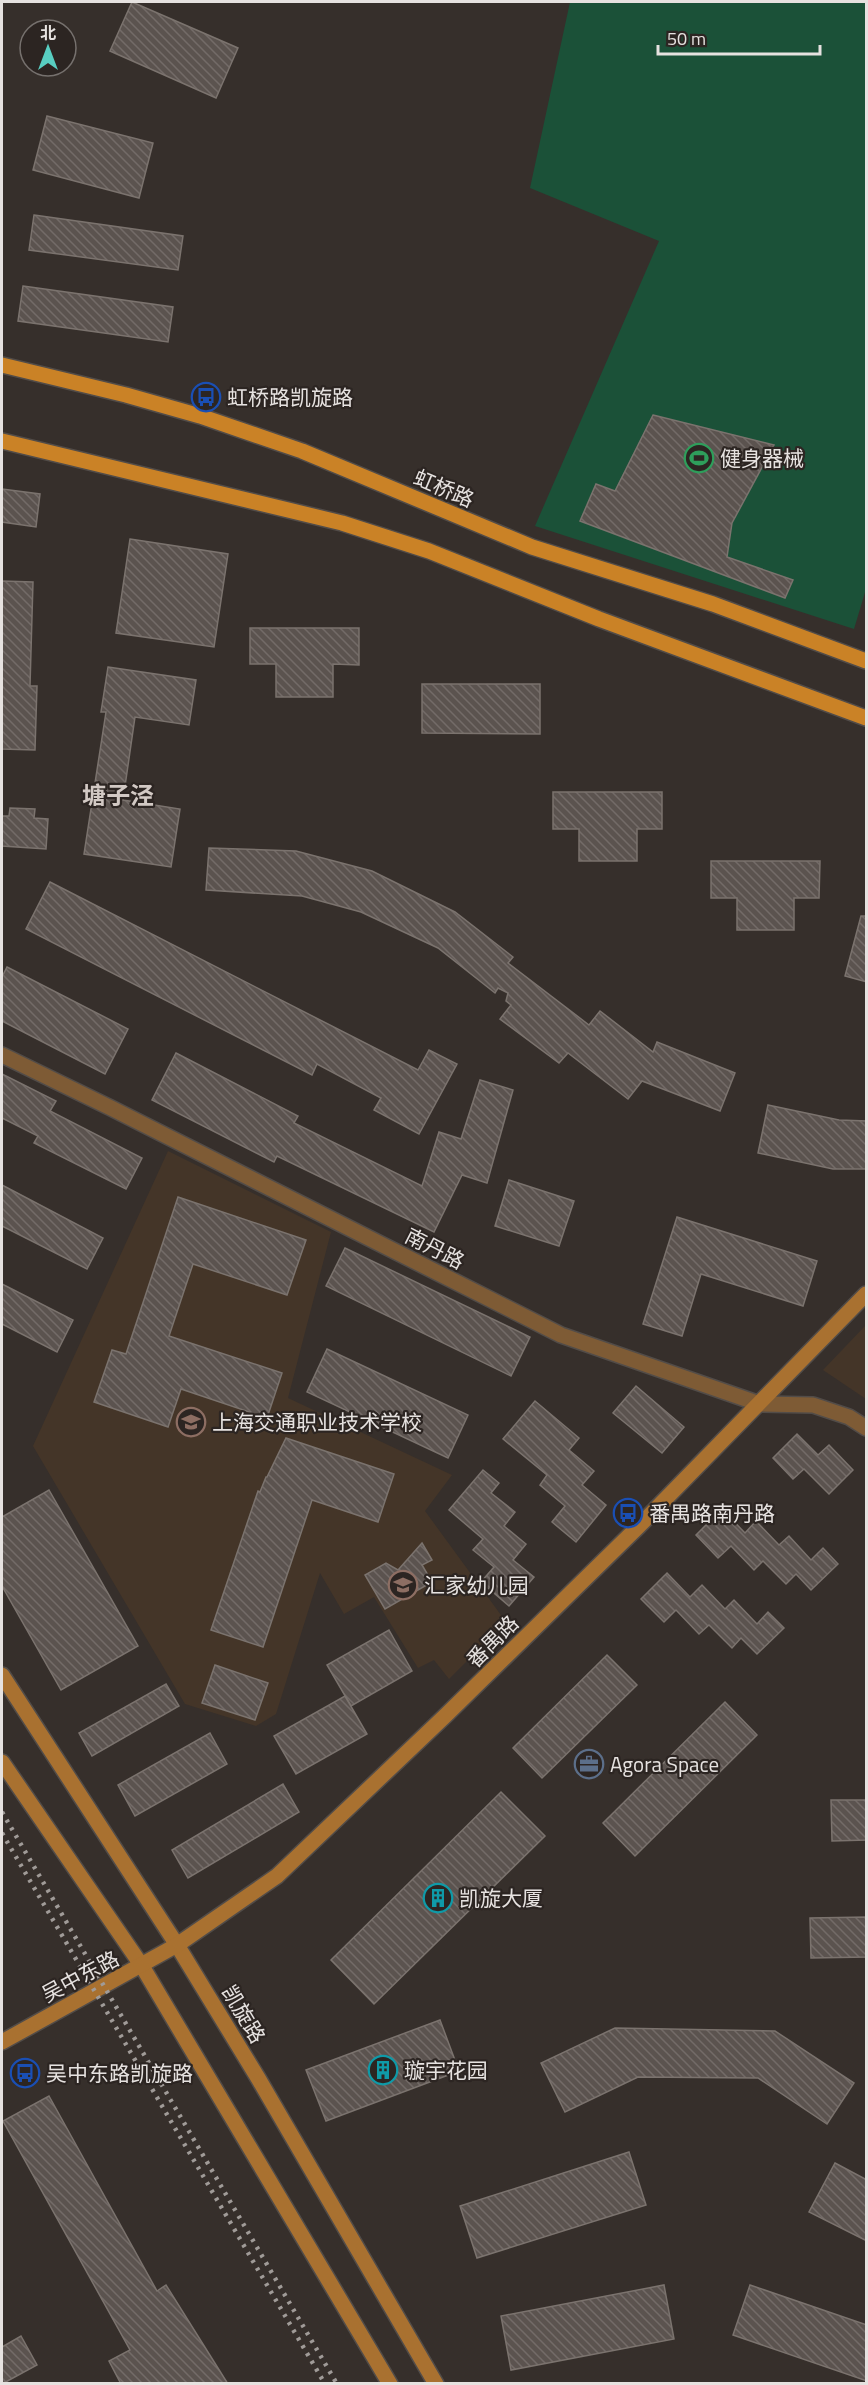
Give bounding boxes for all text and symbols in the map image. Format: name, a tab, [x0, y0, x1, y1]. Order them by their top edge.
north arrow	[18, 18, 78, 78]
scale bar	[658, 18, 820, 56]
text: 北	[40, 21, 56, 45]
text: 50 m	[667, 25, 706, 52]
bus stop icon: 虹桥路凯旋路	[190, 381, 222, 413]
place label: 虹桥路凯旋路	[227, 381, 353, 413]
sports icon: 健身器械	[683, 442, 715, 474]
place label: 健身器械	[720, 442, 804, 474]
street label: 虹桥路	[409, 461, 479, 515]
district label: 塘子泾	[82, 777, 154, 813]
street label: 南丹路	[400, 1219, 470, 1277]
school or university icon: 上海交通职业技术学校	[175, 1406, 207, 1438]
place label: 上海交通职业技术学校	[212, 1406, 422, 1438]
bus stop icon: 番禺路南丹路	[612, 1497, 644, 1529]
place label: 番禺路南丹路	[649, 1497, 775, 1529]
school or university icon: 汇家幼儿园	[387, 1569, 419, 1601]
place label: 汇家幼儿园	[424, 1569, 529, 1601]
street label: 番禺路	[458, 1607, 526, 1675]
office icon: Agora Space	[573, 1748, 605, 1780]
place label: Agora Space	[610, 1748, 719, 1780]
building icon: 凯旋大厦	[422, 1882, 454, 1914]
place label: 凯旋大厦	[459, 1882, 543, 1914]
street label: 吴中东路	[35, 1942, 125, 2010]
street label: 凯旋路	[214, 1979, 274, 2049]
building icon: 璇宇花园	[367, 2054, 399, 2086]
place label: 璇宇花园	[404, 2054, 488, 2086]
bus stop icon: 吴中东路凯旋路	[9, 2057, 41, 2089]
place label: 吴中东路凯旋路	[46, 2057, 193, 2089]

